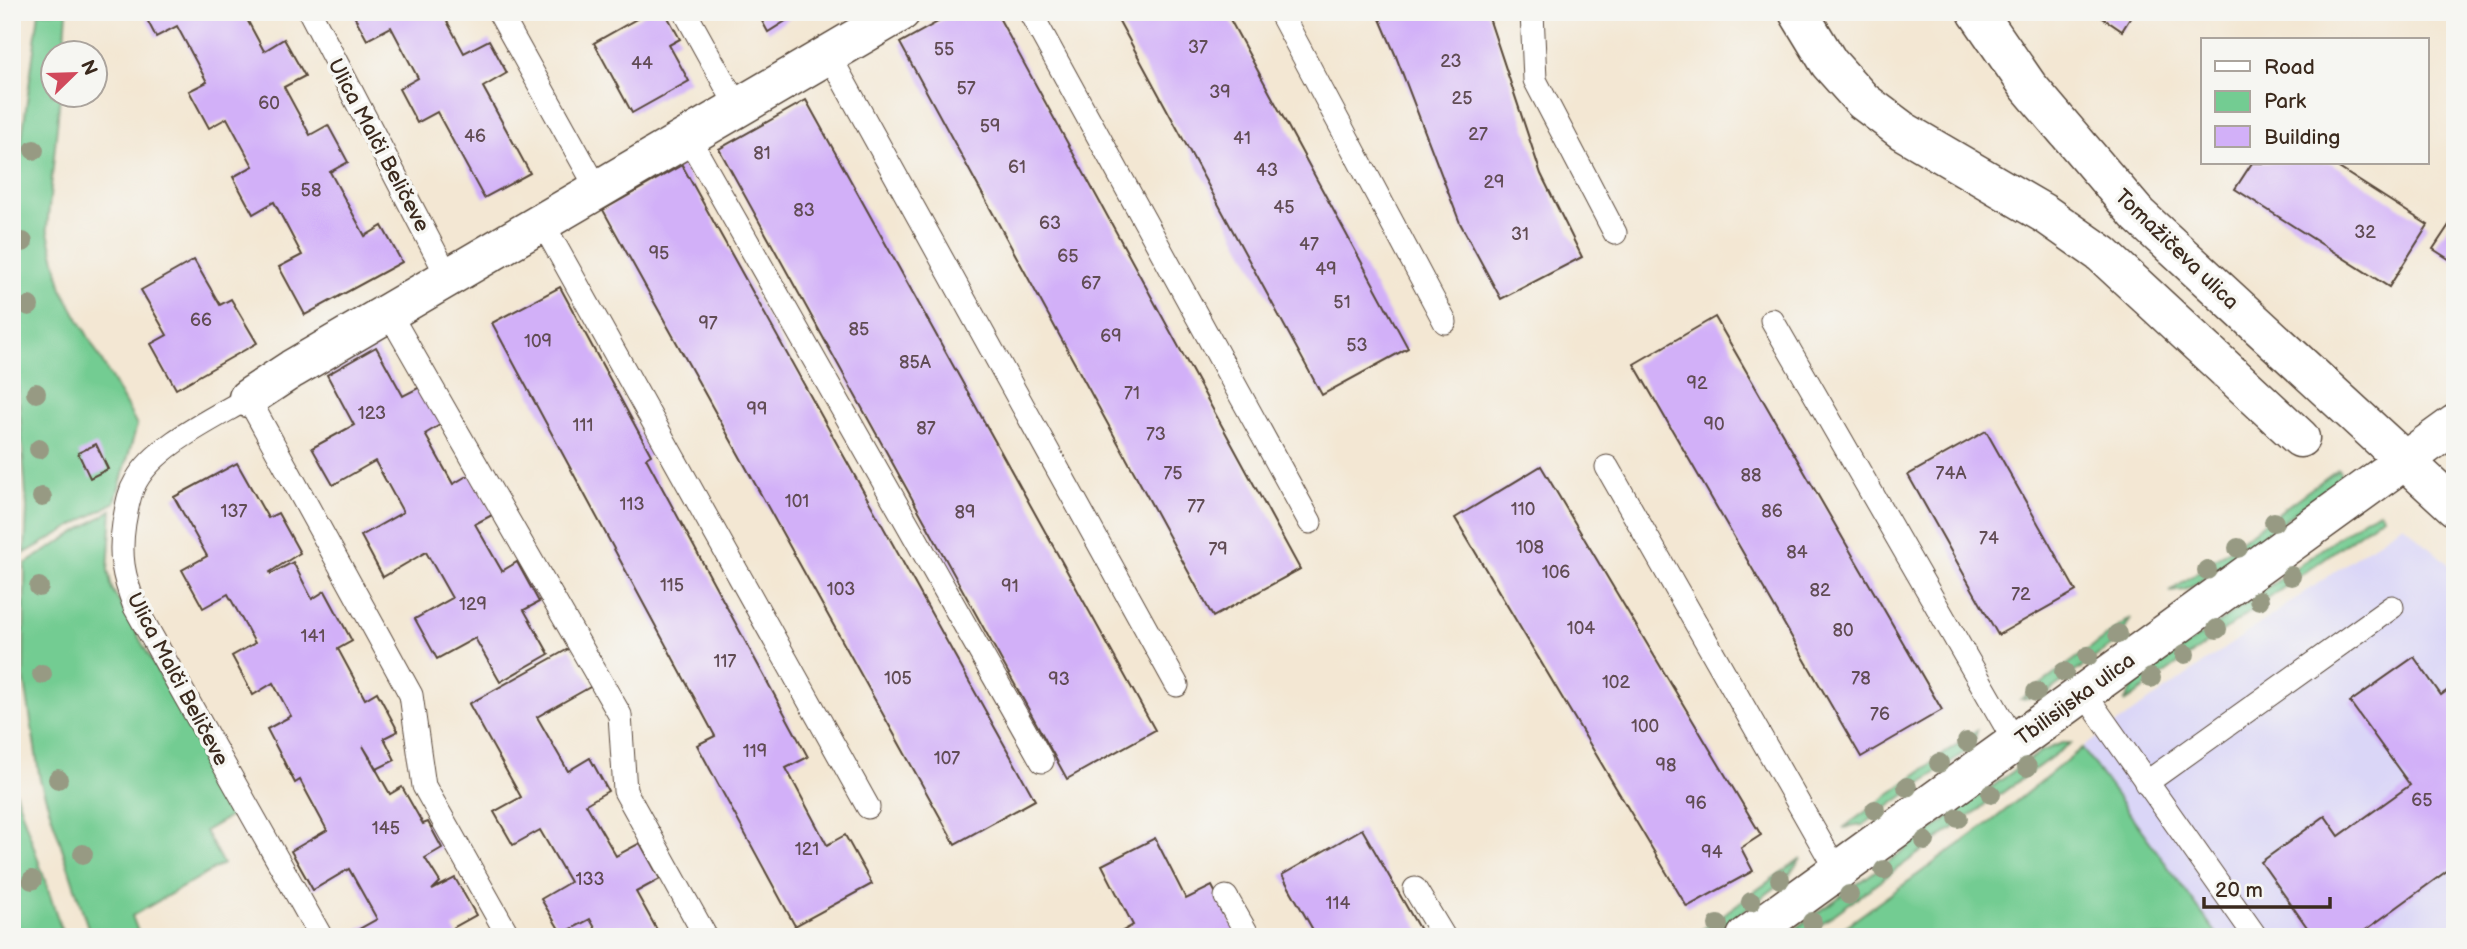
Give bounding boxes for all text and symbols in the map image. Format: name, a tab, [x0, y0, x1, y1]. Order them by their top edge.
house number: 37	[1188, 37, 1208, 58]
north arrow	[38, 38, 108, 108]
legend	[2201, 38, 2428, 164]
house number: 55	[934, 39, 954, 60]
house number: 23	[1440, 51, 1462, 72]
house number: 44	[631, 53, 653, 74]
street label: Ulica Malči Beličeve	[322, 54, 435, 236]
text: Road	[2264, 55, 2315, 80]
text: N	[75, 57, 102, 79]
house number: 57	[956, 78, 976, 99]
house number: 39	[1209, 82, 1231, 103]
house number: 25	[1452, 88, 1472, 109]
text: Park	[2264, 89, 2307, 114]
house number: 60	[258, 93, 280, 114]
house number: 59	[980, 116, 1000, 137]
house number: 27	[1468, 124, 1488, 145]
text: Building	[2264, 125, 2340, 150]
house number: 46	[464, 126, 486, 147]
house number: 41	[1233, 128, 1251, 149]
house number: 81	[753, 143, 771, 164]
house number: 61	[1008, 157, 1026, 178]
house number: 43	[1256, 160, 1278, 181]
house number: 29	[1483, 172, 1505, 193]
house number: 58	[301, 180, 321, 201]
street label: Tomažičeva ulica	[2110, 184, 2244, 315]
house number: 45	[1273, 197, 1295, 218]
house number: 83	[793, 200, 815, 221]
house number: 63	[1039, 213, 1061, 234]
house number: 32	[2354, 222, 2376, 243]
house number: 31	[1511, 224, 1529, 245]
house number: 47	[1299, 234, 1319, 255]
house number: 95	[649, 243, 669, 264]
house number: 65	[1057, 246, 1079, 267]
house number: 49	[1315, 259, 1337, 280]
house number: 67	[1081, 273, 1101, 294]
house number: 51	[1333, 292, 1351, 313]
house number: 66	[190, 310, 212, 331]
house number: 97	[698, 313, 718, 334]
house number: 85	[849, 319, 869, 340]
house number: 69	[1100, 326, 1122, 347]
house number: 109	[524, 331, 552, 352]
house number: 53	[1346, 335, 1368, 356]
house number: 85A	[899, 352, 931, 373]
house number: 92	[1686, 373, 1708, 394]
house number: 71	[1124, 383, 1140, 404]
house number: 99	[747, 399, 767, 420]
house number: 123	[358, 403, 386, 424]
house number: 90	[1704, 414, 1725, 435]
house number: 111	[573, 415, 593, 436]
house number: 87	[916, 418, 936, 439]
house number: 73	[1146, 424, 1166, 445]
house number: 75	[1163, 463, 1183, 484]
house number: 74A	[1936, 463, 1966, 484]
house number: 88	[1741, 465, 1762, 486]
house number: 101	[785, 491, 809, 512]
house number: 113	[619, 494, 645, 515]
house number: 77	[1187, 496, 1205, 517]
house number: 110	[1511, 499, 1535, 520]
house number: 137	[221, 501, 248, 522]
house number: 86	[1761, 501, 1783, 522]
house number: 89	[955, 502, 975, 523]
house number: 74	[1979, 528, 1999, 549]
house number: 108	[1516, 537, 1544, 558]
house number: 79	[1208, 539, 1228, 560]
house number: 84	[1786, 542, 1808, 563]
house number: 106	[1542, 562, 1570, 583]
house number: 115	[660, 575, 684, 596]
house number: 91	[1001, 576, 1019, 597]
house number: 103	[827, 579, 855, 600]
house number: 82	[1809, 580, 1831, 601]
house number: 72	[2011, 584, 2031, 605]
street label: Ulica Malči Beličeve	[121, 588, 234, 770]
house number: 129	[459, 594, 487, 615]
house number: 104	[1567, 618, 1595, 639]
house number: 80	[1832, 620, 1854, 641]
house number: 141	[301, 626, 325, 647]
street label: Tbilisijska ulica	[2011, 648, 2140, 751]
house number: 117	[714, 651, 737, 672]
house number: 105	[884, 668, 912, 689]
house number: 78	[1851, 668, 1871, 689]
house number: 93	[1048, 669, 1070, 690]
house number: 102	[1602, 672, 1630, 693]
house number: 76	[1870, 704, 1890, 725]
house number: 100	[1631, 716, 1659, 737]
house number: 119	[743, 741, 767, 762]
house number: 107	[934, 748, 960, 769]
house number: 98	[1656, 755, 1676, 776]
house number: 65	[2411, 790, 2433, 811]
house number: 96	[1685, 793, 1707, 814]
house number: 145	[372, 818, 400, 839]
house number: 121	[795, 839, 819, 860]
house number: 94	[1701, 842, 1723, 863]
scale bar	[2204, 865, 2330, 909]
house number: 133	[575, 869, 605, 890]
text: 20 m	[2215, 878, 2263, 903]
house number: 114	[1326, 893, 1350, 914]

